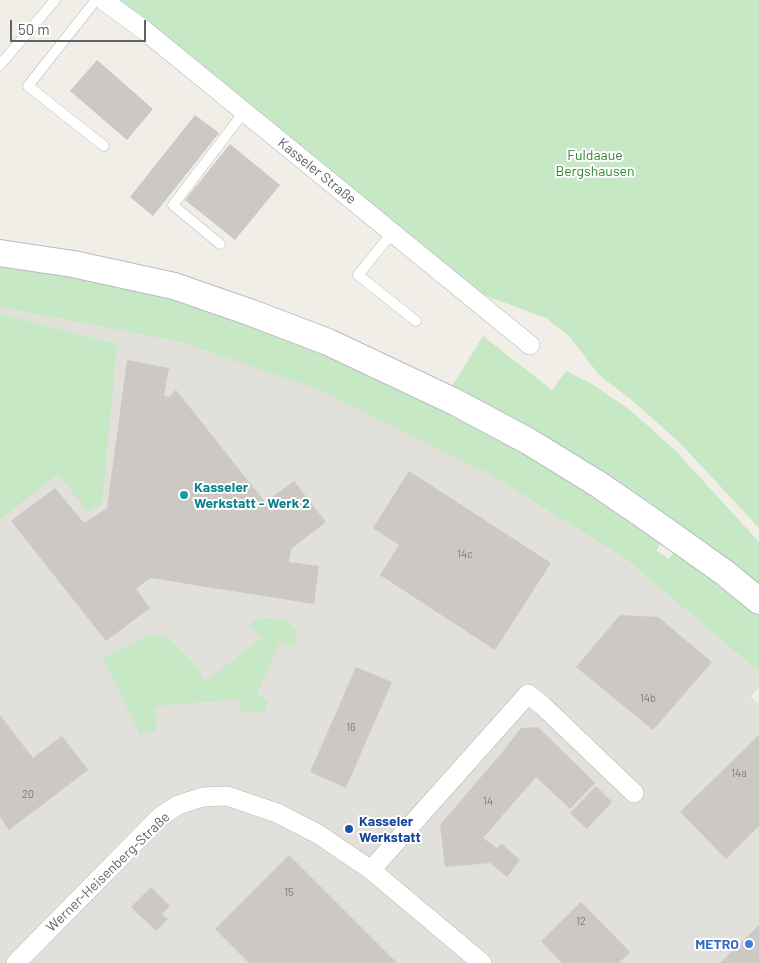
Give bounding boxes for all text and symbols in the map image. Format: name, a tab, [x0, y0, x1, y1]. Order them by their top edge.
scale bar	[12, 10, 149, 42]
text: 50 m	[18, 20, 50, 38]
street label: Kasseler Straße	[275, 134, 359, 208]
park label: Fuldaaue Bergshausen	[555, 147, 635, 180]
place label: Kasseler Werkstatt - Werk 2	[194, 479, 310, 512]
marker: Kasseler Werkstatt - Werk 2	[178, 489, 190, 501]
house number: 14c	[457, 547, 473, 561]
house number: 14b	[640, 691, 656, 705]
house number: 16	[346, 720, 356, 734]
house number: 14a	[731, 766, 747, 780]
house number: 20	[22, 787, 34, 801]
house number: 14	[483, 794, 493, 808]
street label: Werner-Heisenberg-Straße	[43, 809, 173, 935]
place label: Kasseler Werkstatt	[359, 813, 421, 846]
marker: Kasseler Werkstatt	[343, 823, 355, 835]
house number: 15	[284, 885, 294, 899]
house number: 12	[576, 914, 586, 928]
place label: METRO	[695, 936, 739, 952]
marker: METRO	[743, 938, 755, 950]

